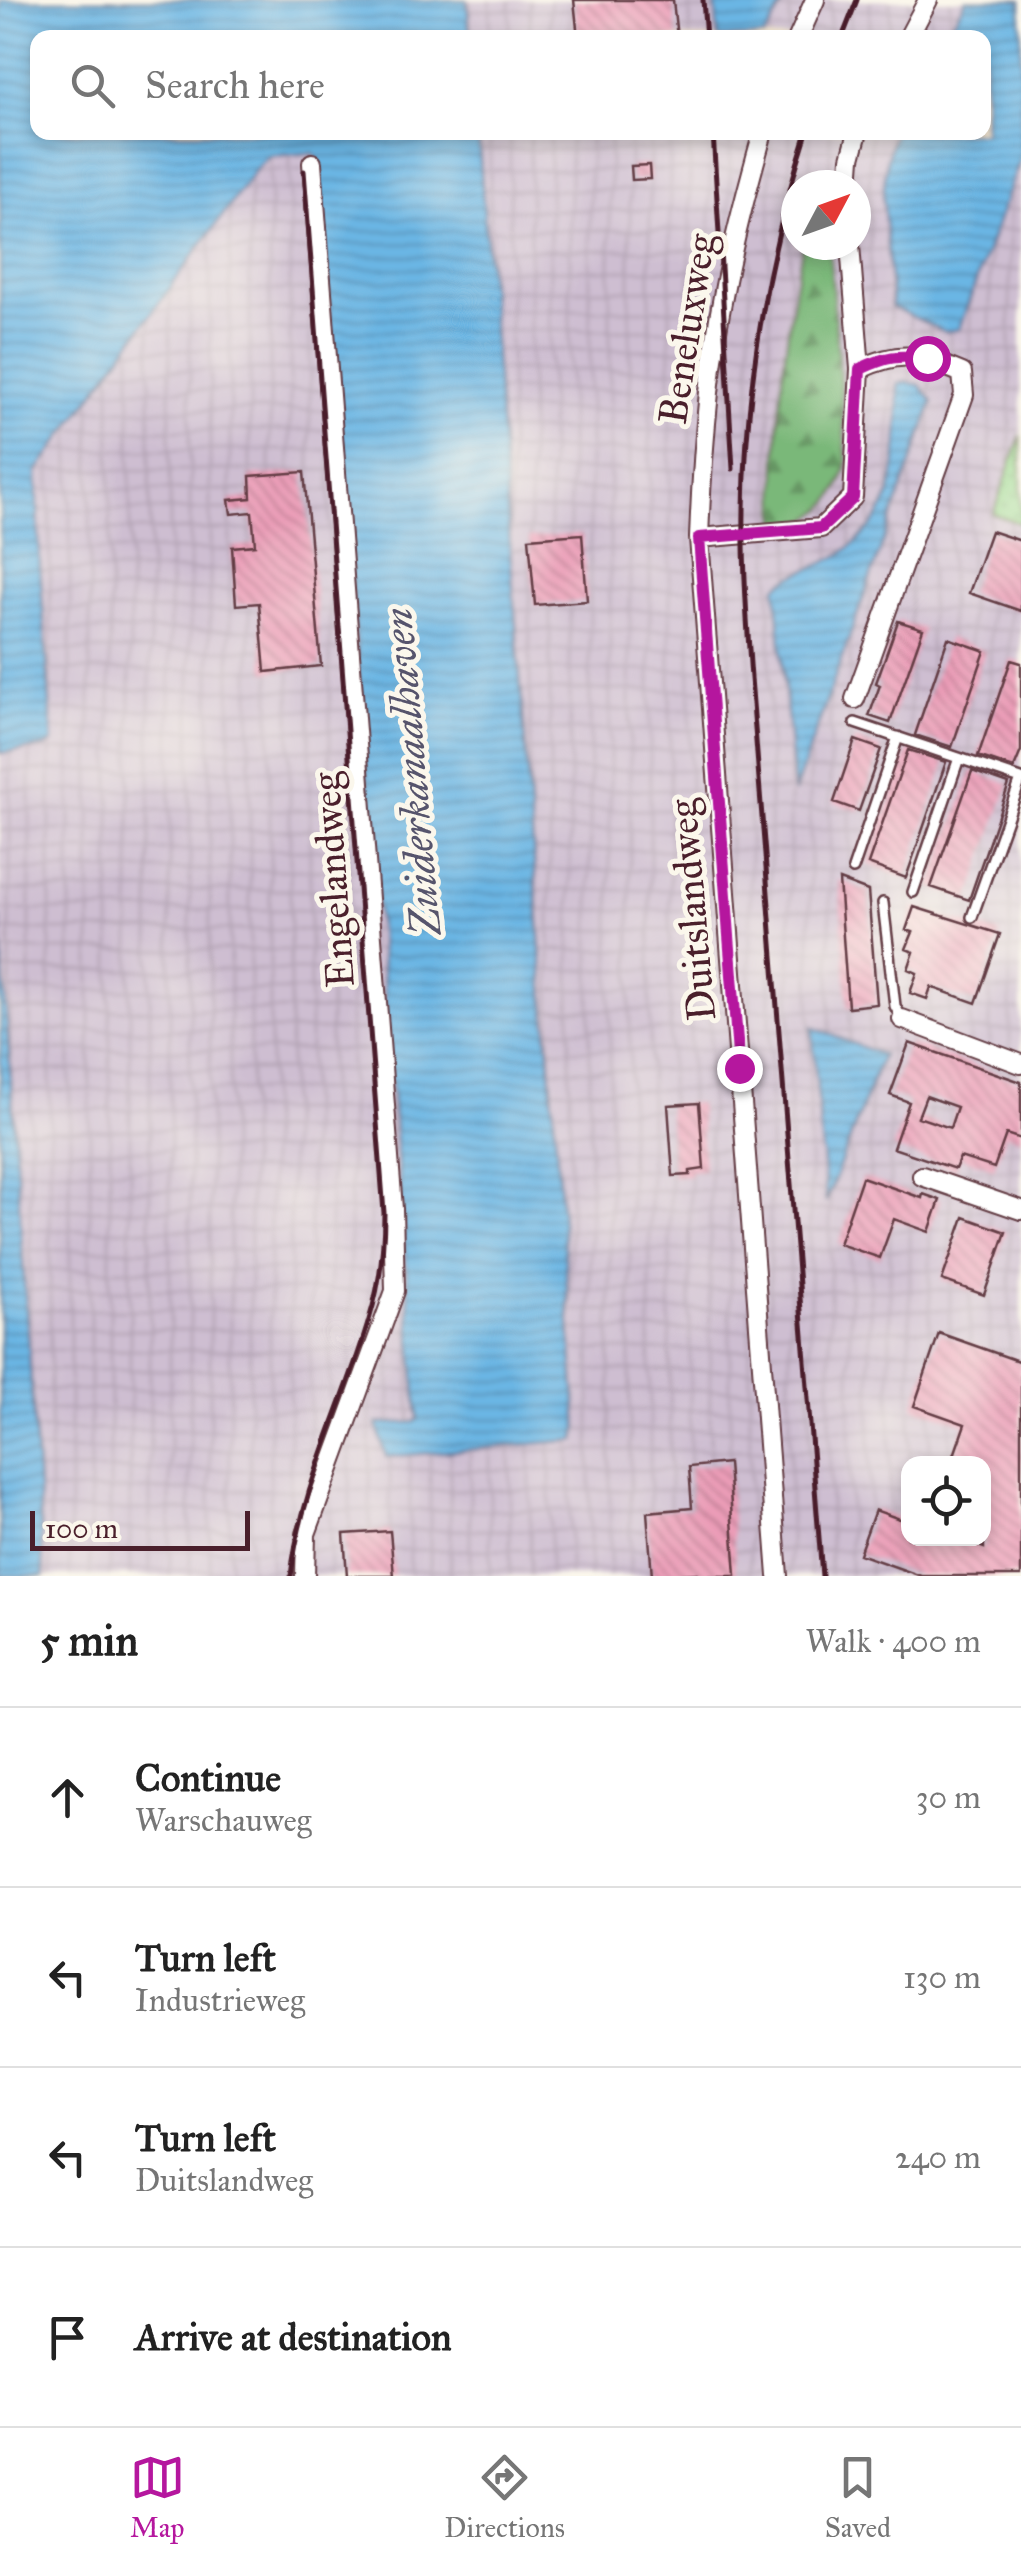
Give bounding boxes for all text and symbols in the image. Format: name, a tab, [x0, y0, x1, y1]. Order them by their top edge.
search box	[30, 30, 991, 140]
icon: search	[65, 58, 120, 113]
text: Search here	[145, 62, 325, 108]
north arrow	[781, 170, 871, 260]
street label: Beneluxweg	[648, 230, 726, 428]
route start	[905, 336, 951, 382]
water label: Zuiderkanaalhaven	[372, 606, 452, 939]
street label: Engelandweg	[301, 770, 365, 989]
street label: Duitslandweg	[658, 797, 726, 1023]
route end	[717, 1046, 763, 1092]
map controls	[901, 1456, 991, 1546]
button: locate	[901, 1456, 991, 1546]
scale bar	[30, 1506, 250, 1551]
text: 100 m	[45, 1511, 118, 1546]
text: 5 min	[40, 1615, 138, 1667]
text: Walk · 400 m	[806, 1622, 981, 1661]
text: Continue	[135, 1755, 281, 1801]
icon: ahead	[40, 1770, 95, 1825]
text: 30 m	[916, 1778, 981, 1817]
text: Warschauweg	[135, 1801, 312, 1840]
text: Turn left	[135, 1935, 276, 1981]
icon: left	[40, 1950, 95, 2005]
text: 130 m	[903, 1958, 981, 1997]
text: Industrieweg	[135, 1981, 305, 2020]
text: Turn left	[135, 2115, 276, 2161]
icon: left	[40, 2130, 95, 2185]
text: 240 m	[895, 2138, 981, 2177]
text: Duitslandweg	[135, 2161, 313, 2200]
icon: arrive	[40, 2310, 95, 2365]
text: Arrive at destination	[135, 2314, 452, 2360]
tab: Map	[130, 2450, 185, 2545]
tab: Directions	[444, 2450, 565, 2545]
tab: Saved	[825, 2450, 891, 2545]

